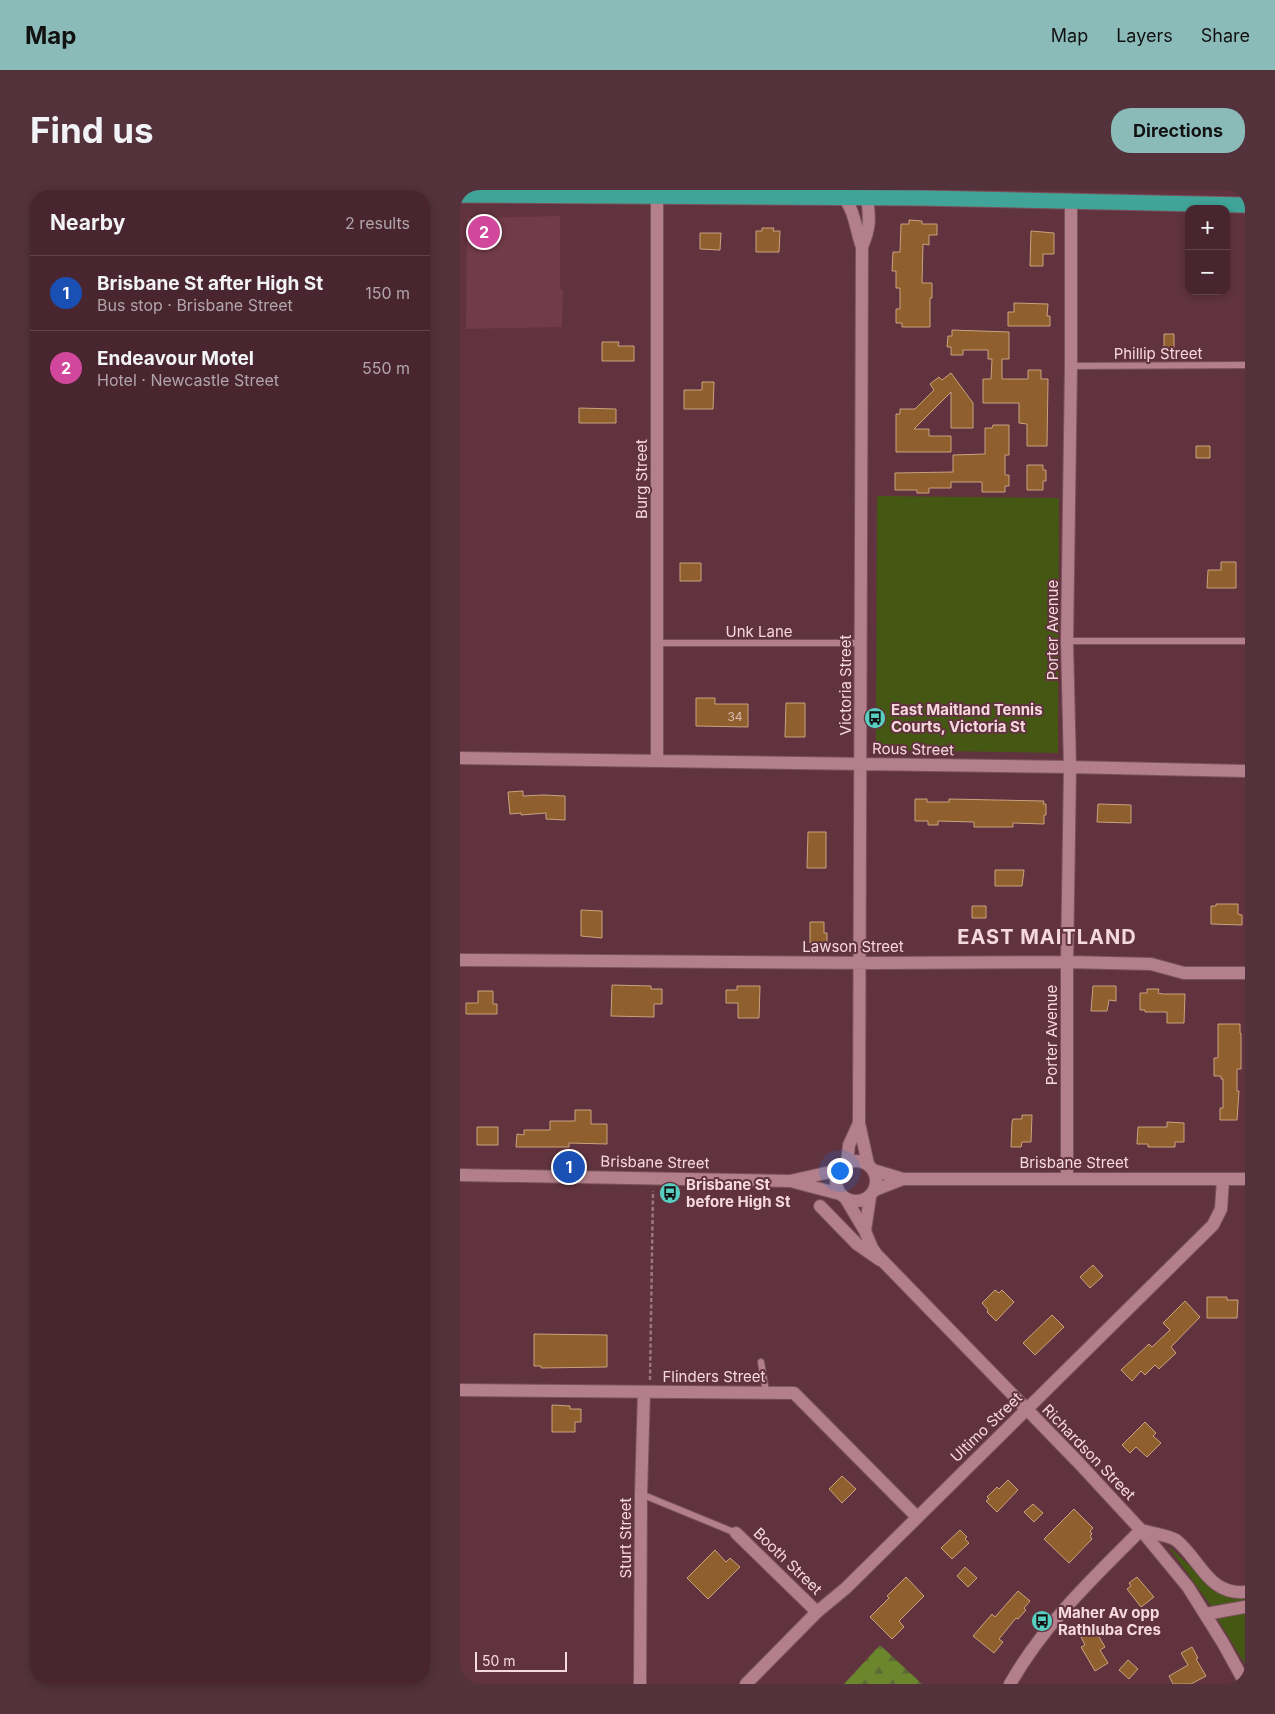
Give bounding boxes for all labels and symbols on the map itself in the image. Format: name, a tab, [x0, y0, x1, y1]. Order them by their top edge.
pin: 2	[468, 213, 500, 251]
street label: Phillip Street	[1114, 344, 1202, 363]
street label: Burg Street	[632, 439, 651, 519]
street label: Porter Avenue	[1043, 580, 1062, 680]
street label: Unk Lane	[726, 622, 793, 641]
street label: Victoria Street	[836, 635, 855, 735]
place label: East Maitland Tennis Courts, Victoria St	[891, 700, 1043, 736]
bus stop icon: East Maitland Tennis Courts, Victoria St	[863, 706, 887, 730]
house number: 34	[727, 709, 743, 724]
street label: Rous Street	[872, 739, 954, 759]
district label: EAST MAITLAND	[957, 925, 1137, 949]
street label: Lawson Street	[802, 937, 904, 956]
street label: Porter Avenue	[1042, 985, 1061, 1085]
pin: 1	[553, 1148, 585, 1186]
street label: Brisbane Street	[600, 1152, 710, 1172]
street label: Brisbane Street	[1019, 1153, 1129, 1172]
your location	[827, 1158, 853, 1184]
place label: Brisbane St before High St	[686, 1175, 791, 1211]
bus stop icon: Brisbane St before High St	[658, 1181, 682, 1205]
street label: Flinders Street	[662, 1367, 766, 1386]
street label: Ultimo Street	[946, 1388, 1026, 1466]
street label: Richardson Street	[1038, 1400, 1140, 1504]
street label: Sturt Street	[616, 1498, 635, 1578]
street label: Booth Street	[750, 1524, 826, 1599]
place label: Maher Av opp Rathluba Cres	[1058, 1603, 1161, 1639]
bus stop icon: Maher Av opp Rathluba Cres	[1030, 1609, 1054, 1633]
scale bar	[475, 1649, 568, 1672]

